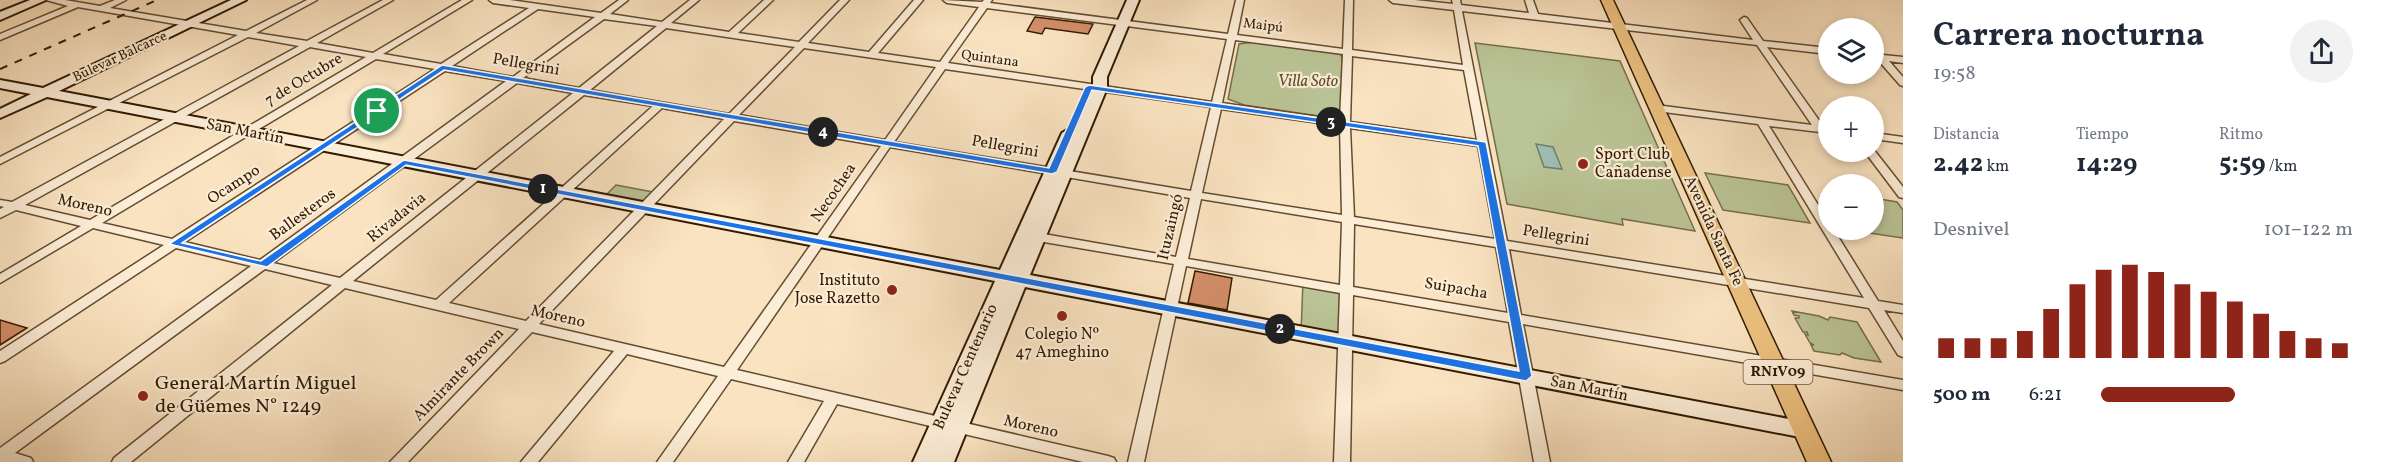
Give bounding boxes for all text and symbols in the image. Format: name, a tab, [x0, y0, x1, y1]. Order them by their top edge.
street label: Maipú	[1242, 14, 1284, 38]
text: Carrera nocturna	[1933, 14, 2204, 60]
map controls	[1818, 18, 1884, 240]
button: layers	[1818, 18, 1884, 84]
button: share	[2290, 20, 2353, 83]
street label: Bulevar Balcarce	[70, 27, 171, 87]
street label: Quintana	[960, 46, 1020, 72]
street label: 7 de Octubre	[261, 48, 347, 112]
street label: Pellegrini	[491, 48, 561, 82]
text: 19:58	[1933, 60, 1976, 88]
park label: Villa Soto	[1278, 71, 1339, 93]
pin	[351, 85, 402, 136]
icon: arrive	[360, 94, 393, 127]
button: +	[1818, 96, 1884, 162]
pin: 3	[1316, 107, 1346, 137]
text: 3	[1327, 111, 1335, 133]
street label: San Martín	[204, 114, 286, 150]
pin: 4	[808, 117, 838, 147]
text: 4	[818, 121, 828, 143]
text: Distancia	[1933, 124, 1999, 146]
text: Tiempo	[2076, 124, 2129, 146]
text: Ritmo	[2219, 124, 2263, 146]
street label: Pellegrini	[970, 130, 1040, 164]
place label: Sport Club Cañadense	[1595, 144, 1672, 184]
text: 2.42	[1933, 146, 1983, 182]
text: 14:29	[2076, 146, 2137, 182]
text: 5:59	[2219, 146, 2266, 182]
text: km	[1983, 156, 2009, 178]
text: /km	[2266, 156, 2297, 178]
marker: Sport Club Cañadense	[1576, 157, 1590, 171]
street label: Necochea	[806, 159, 862, 227]
street label: Ocampo	[203, 160, 265, 210]
street label: Avenida Santa Fe	[1678, 172, 1748, 290]
pin: 1	[528, 174, 558, 204]
button: −	[1818, 174, 1884, 240]
text: 1	[540, 178, 546, 200]
street label: Ballesteros	[265, 183, 341, 247]
street label: Rivadavia	[363, 187, 431, 249]
street label: Moreno	[56, 189, 114, 223]
street label: Ituzaingó	[1153, 192, 1189, 262]
text: Desnivel	[1933, 216, 2009, 244]
text: 101–122 m	[2264, 216, 2353, 244]
street label: Pellegrini	[1521, 220, 1591, 252]
place label: Instituto Jose Razetto	[795, 270, 880, 310]
street label: Suipacha	[1423, 273, 1489, 305]
marker: Instituto Jose Razetto	[885, 283, 899, 297]
street label: Moreno	[529, 300, 587, 334]
street label: Bulevar Centenario	[928, 301, 1004, 433]
marker: Colegio Nº 47 Ameghino	[1055, 309, 1069, 323]
pin: 2	[1265, 314, 1295, 344]
text: 2	[1276, 318, 1284, 340]
street label: Almirante Brown	[409, 323, 509, 427]
place label: Colegio Nº 47 Ameghino	[1015, 324, 1109, 364]
road number: RN1V09	[1744, 360, 1812, 384]
place label: General Martín Miguel de Güemes N° 1249	[155, 370, 356, 421]
street label: San Martín	[1548, 371, 1630, 407]
text: 500 m	[1933, 381, 1991, 409]
text: 6:21	[2029, 381, 2062, 409]
marker: General Martín Miguel de Güemes N° 1249	[136, 389, 150, 403]
street label: Moreno	[1002, 410, 1060, 444]

